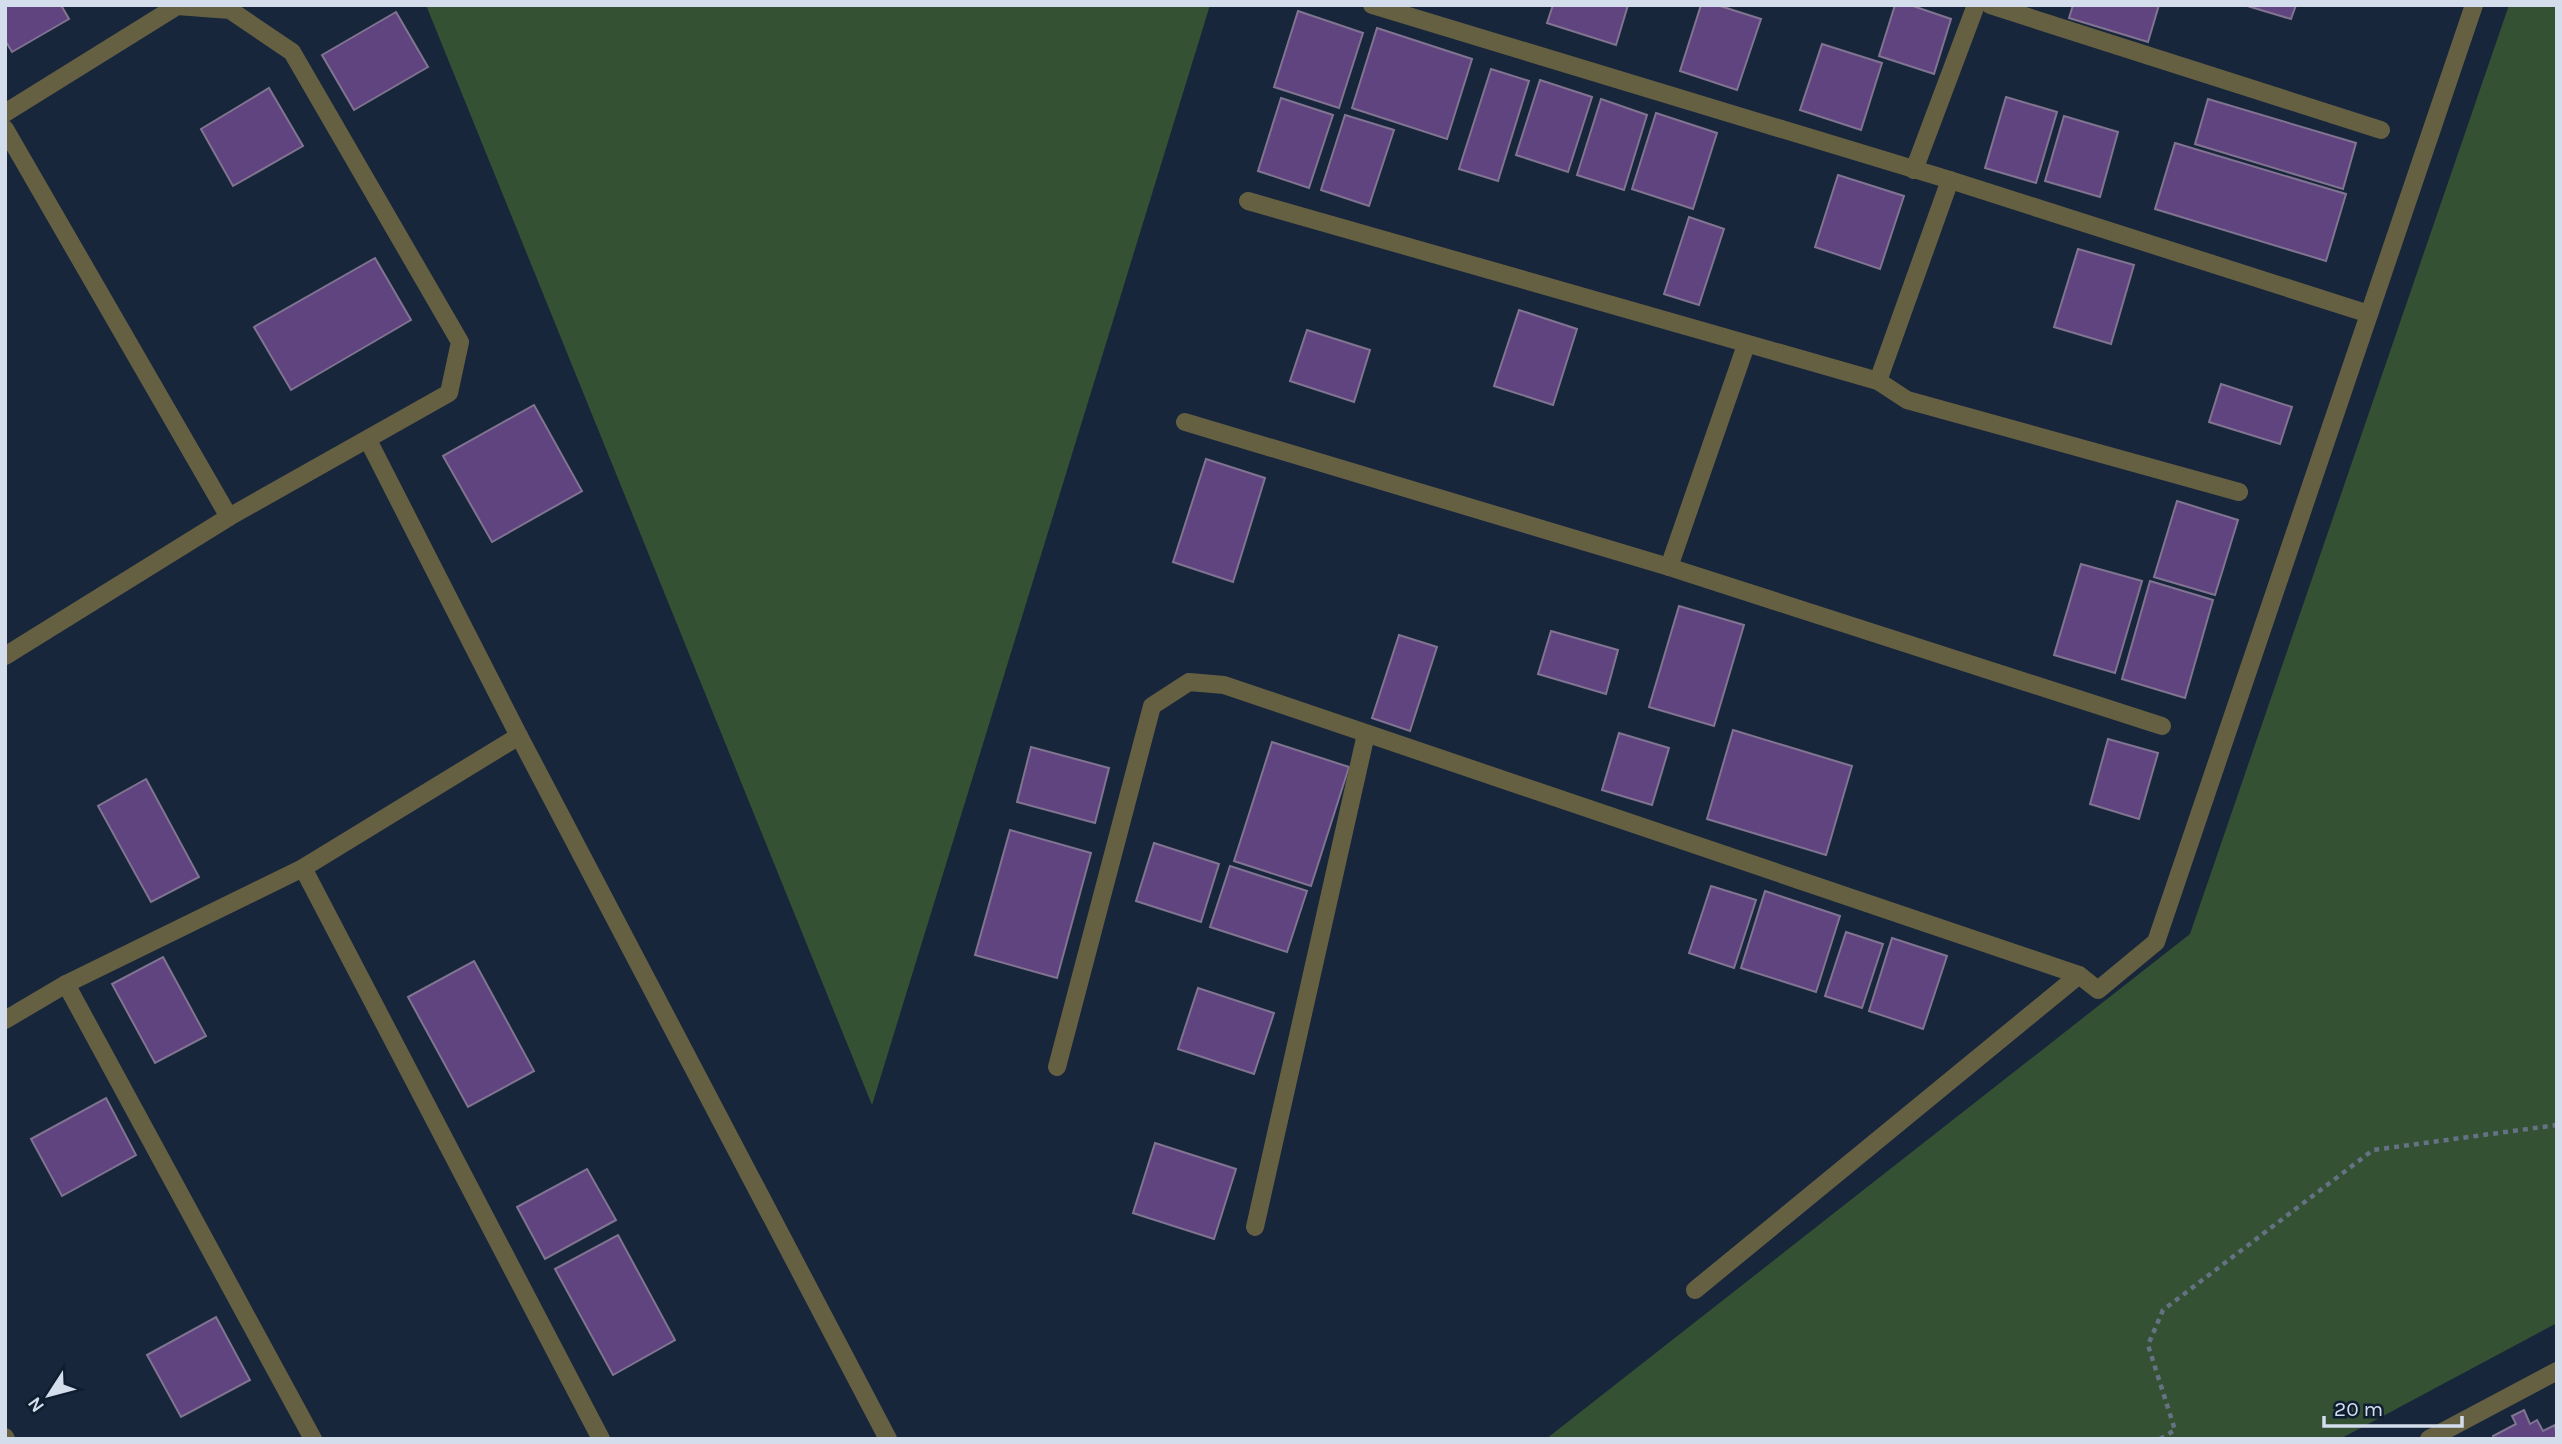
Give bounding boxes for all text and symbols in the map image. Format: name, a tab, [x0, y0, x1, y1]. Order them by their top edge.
north arrow	[14, 1360, 84, 1430]
scale bar	[2324, 1384, 2462, 1428]
text: N	[23, 1392, 49, 1416]
text: 20 m	[2334, 1397, 2383, 1421]

